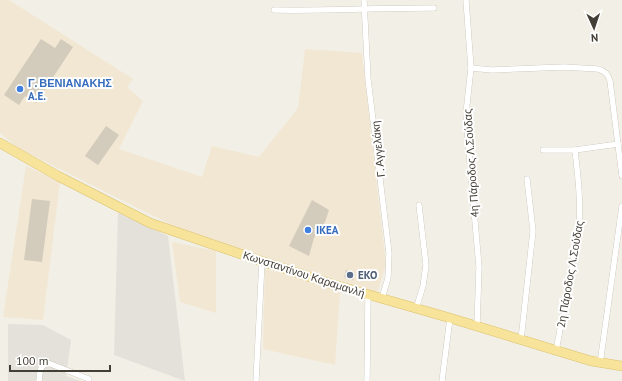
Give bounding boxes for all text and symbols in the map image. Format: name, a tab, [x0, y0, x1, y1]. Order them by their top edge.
north arrow	[574, 8, 614, 48]
text: N	[591, 31, 599, 45]
place label: Γ. ΒΕΝΙΑΝΑΚΗΣ A.E.	[28, 76, 112, 103]
marker: Γ. ΒΕΝΙΑΝΑΚΗΣ A.E.	[15, 84, 25, 94]
street label: 4η Πάροδος Λ.Σούδας	[460, 108, 482, 218]
street label: Γ. Αγγελάκη	[368, 120, 388, 178]
street label: 2η Πάροδος Λ.Σούδας	[554, 219, 586, 329]
place label: IKEA	[316, 223, 339, 237]
marker: IKEA	[303, 225, 313, 235]
street label: Κωνσταντίνου Καραμανλή	[241, 248, 367, 300]
place label: EKO	[358, 268, 377, 282]
marker: EKO	[345, 270, 355, 280]
scale bar	[10, 347, 110, 373]
text: 100 m	[16, 353, 49, 368]

